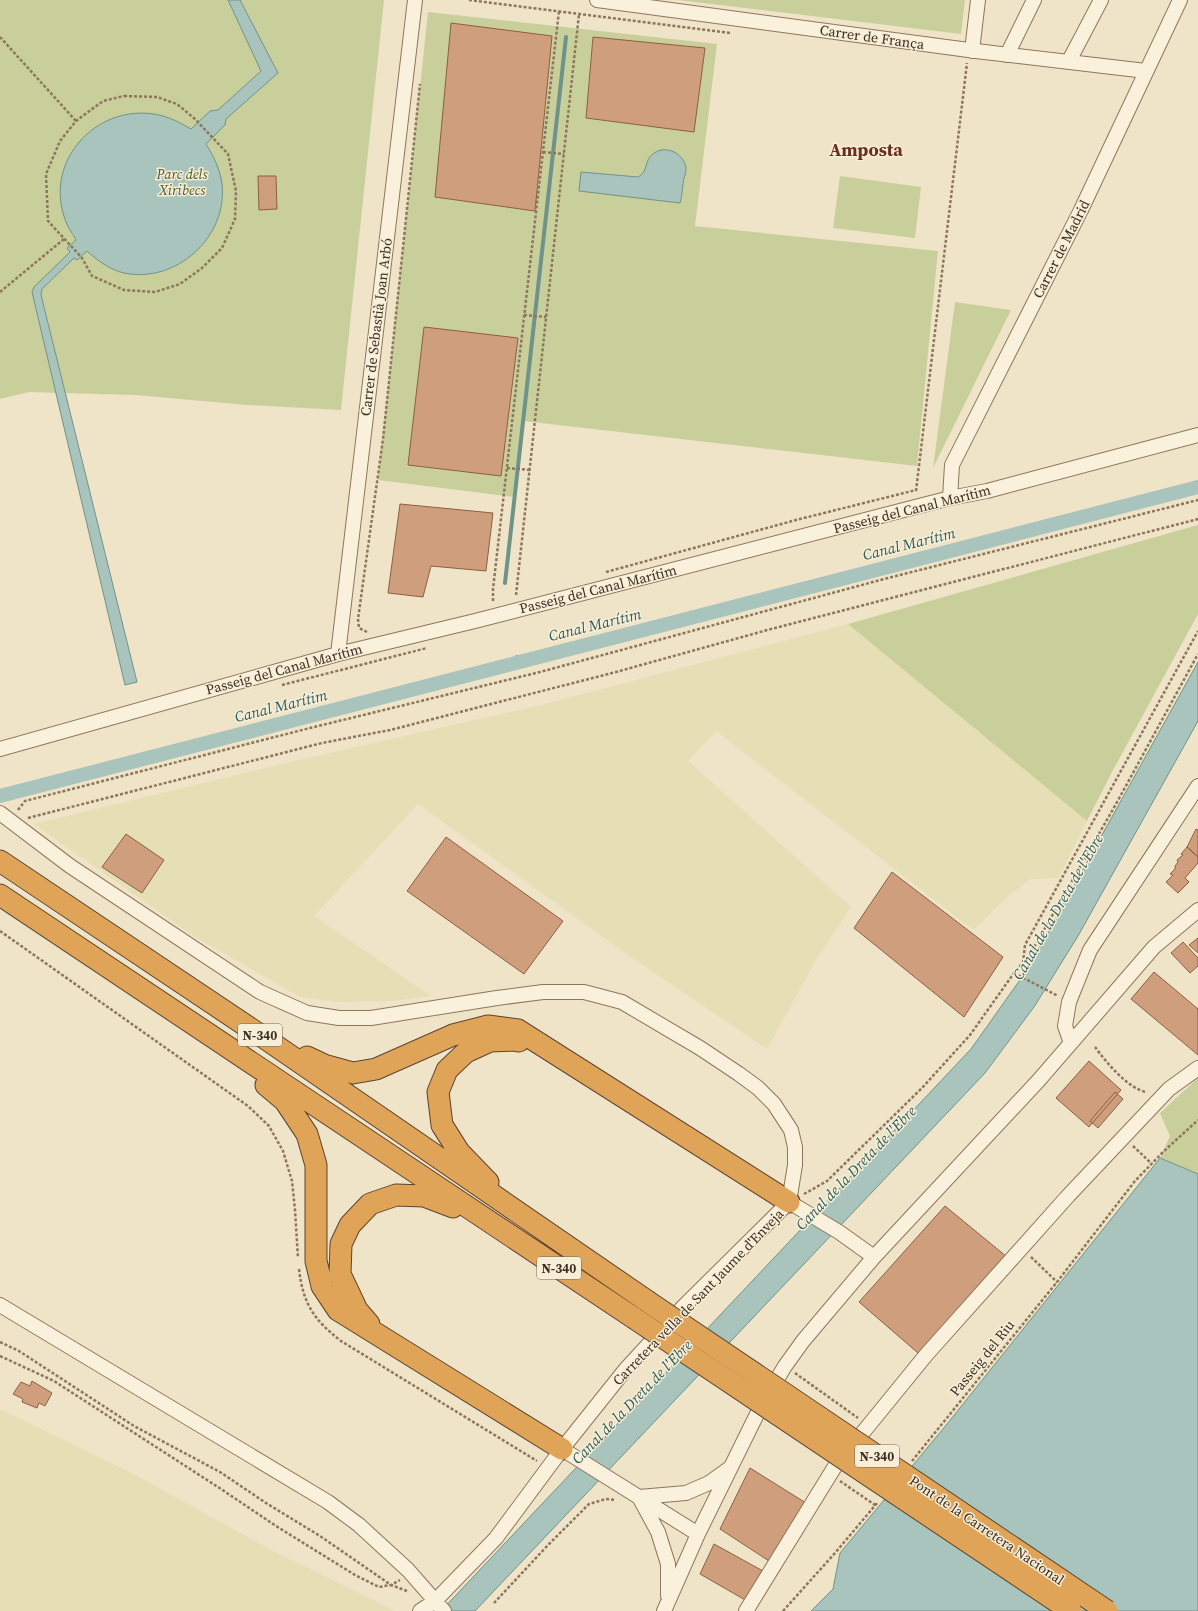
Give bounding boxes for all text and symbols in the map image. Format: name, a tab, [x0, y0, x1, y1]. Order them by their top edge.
street label: Carrer de França	[818, 20, 926, 54]
district label: Amposta	[829, 137, 903, 162]
park label: Parc dels Xiribecs	[156, 164, 208, 200]
street label: Carrer de Madrid	[1028, 196, 1094, 302]
street label: Carrer de Sebastià Joan Arbó	[355, 237, 397, 417]
street label: Passeig del Canal Marítim	[831, 480, 993, 538]
water label: Canal Marítim	[860, 522, 958, 565]
street label: Passeig del Canal Marítim	[517, 560, 679, 618]
water label: Canal Marítim	[546, 603, 644, 646]
street label: Passeig del Canal Marítim	[203, 638, 365, 700]
water label: Canal Marítim	[232, 684, 330, 727]
water label: Canal de la Dreta de l'Ebre	[1007, 830, 1108, 984]
road number: N-340	[238, 1024, 282, 1046]
water label: Canal de la Dreta de l'Ebre	[791, 1101, 921, 1234]
street label: Carretera vella de Sant Jaume d'Enveja	[608, 1204, 789, 1390]
road number: N-340	[537, 1257, 581, 1279]
street label: Passeig del Riu	[945, 1316, 1019, 1400]
water label: Canal de la Dreta de l'Ebre	[567, 1335, 697, 1468]
road number: N-340	[855, 1445, 899, 1467]
street label: Pont de la Carretera Nacional	[906, 1471, 1068, 1589]

